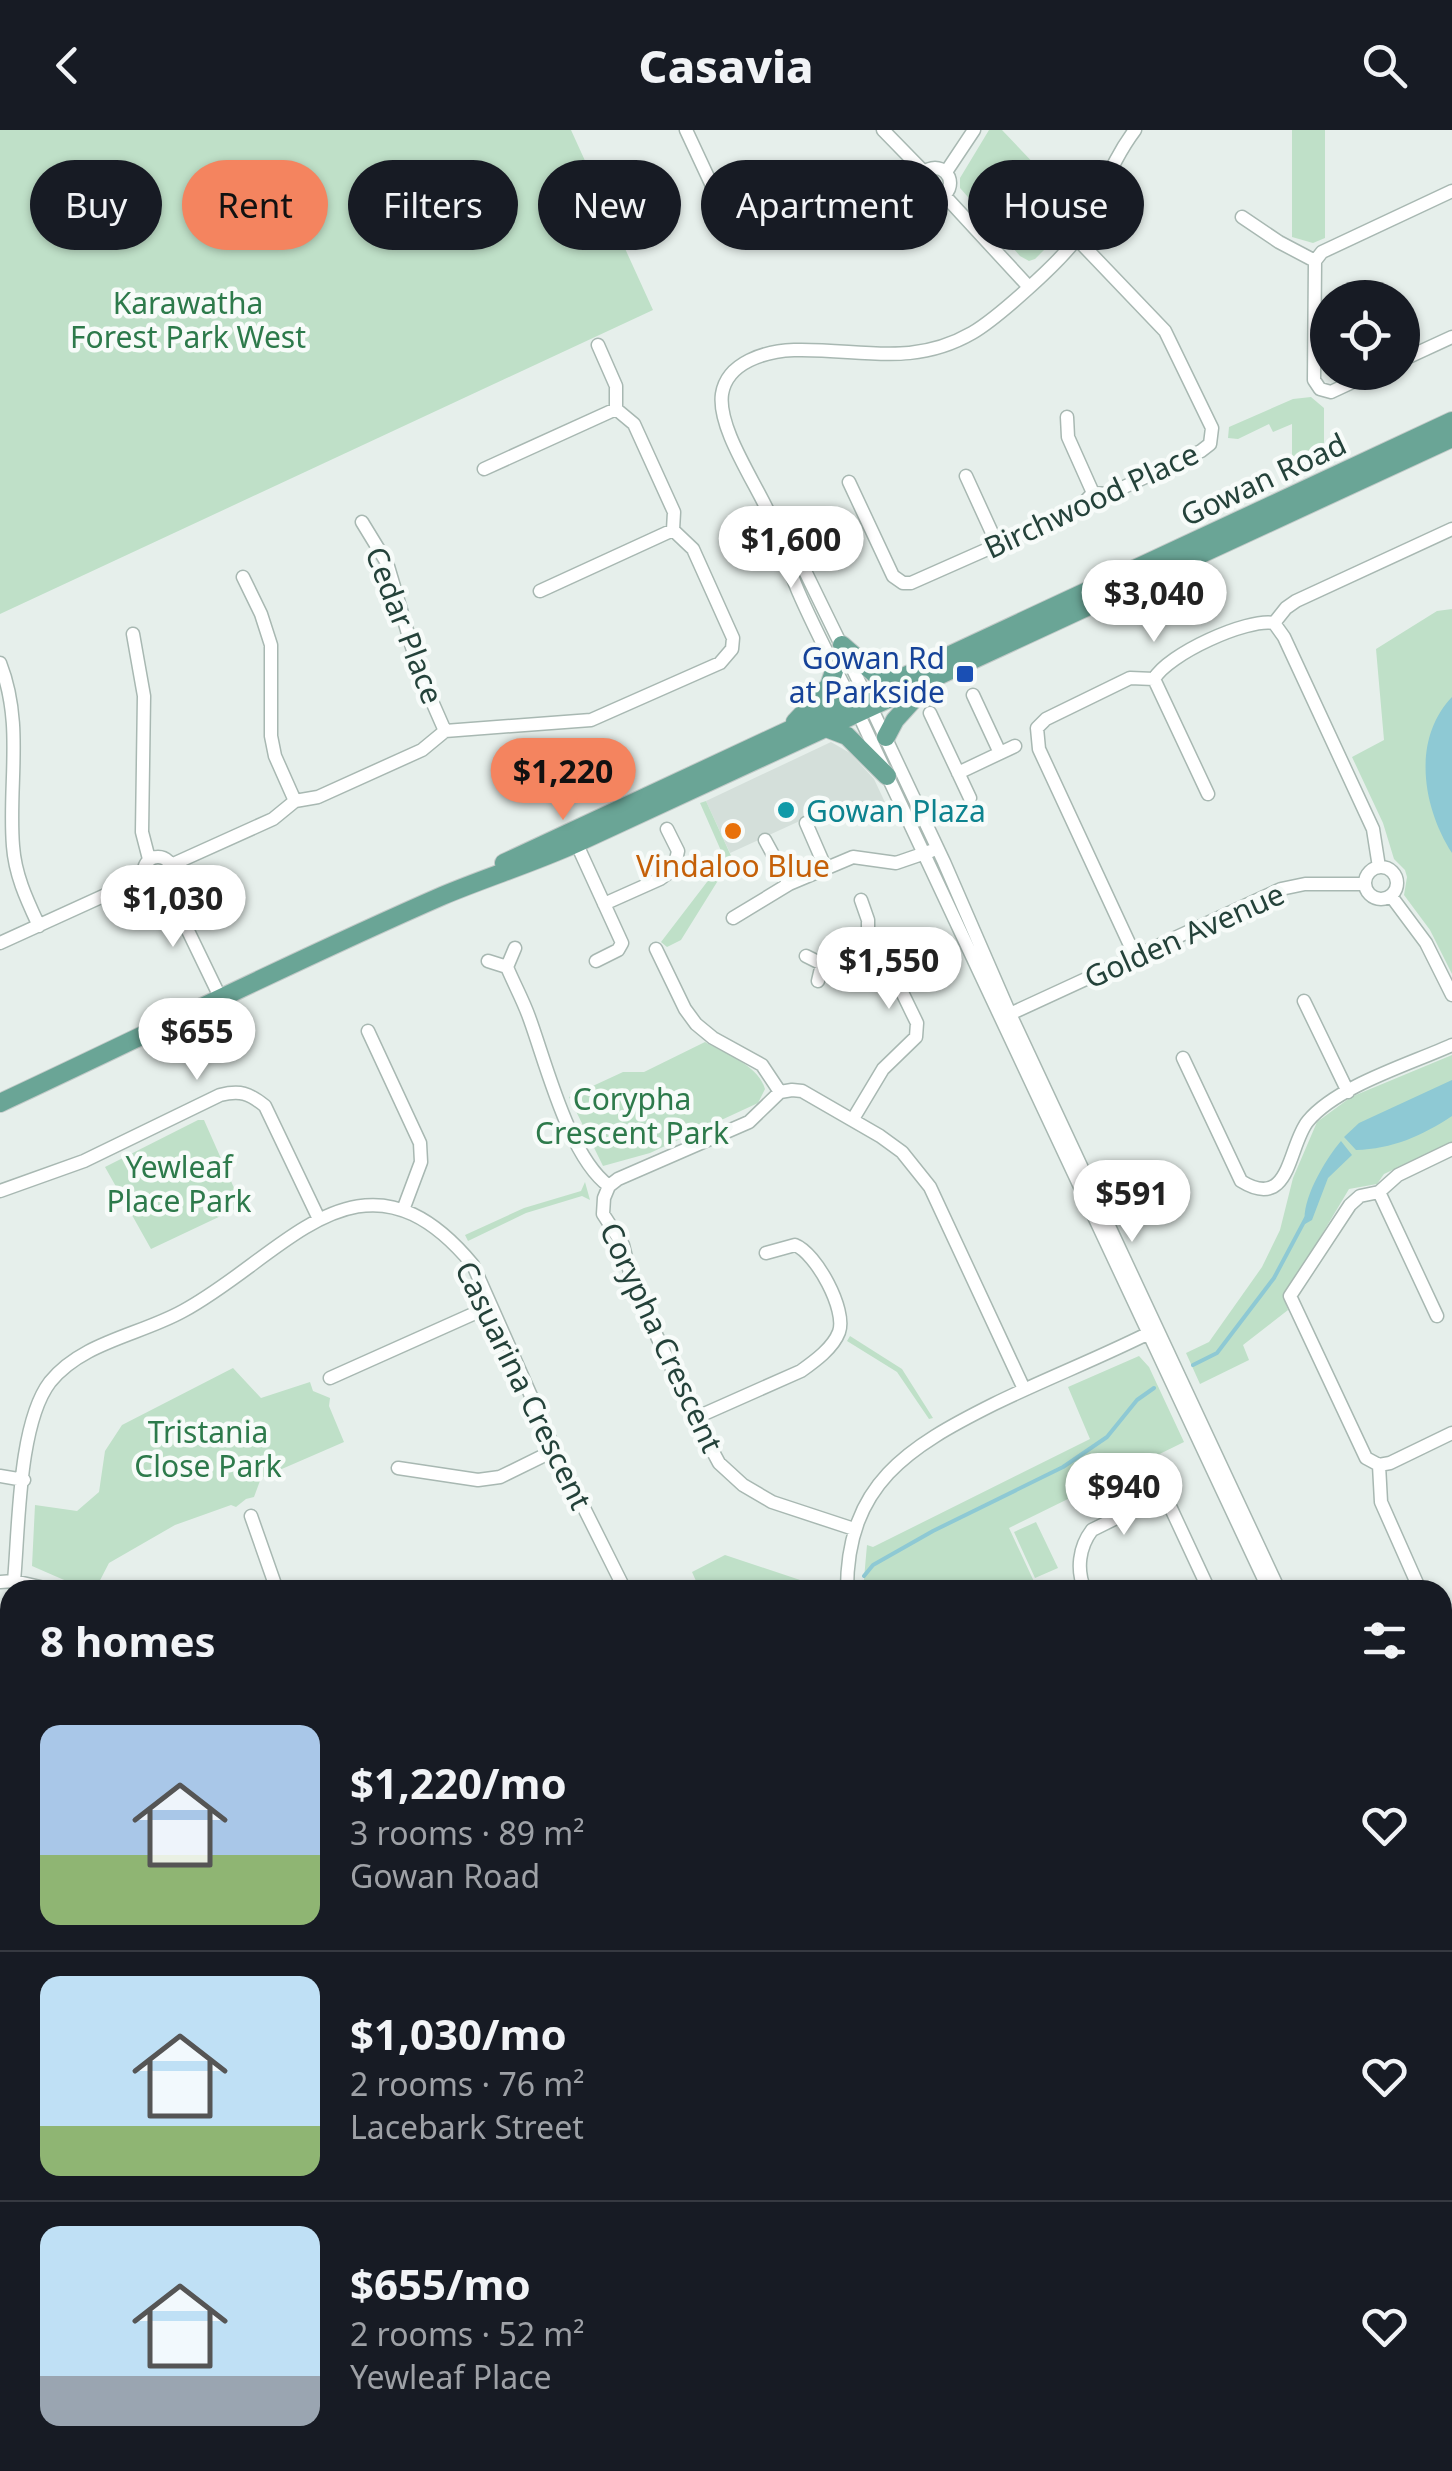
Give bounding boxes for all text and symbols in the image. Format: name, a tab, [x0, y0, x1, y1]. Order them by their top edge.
text: Casavia	[639, 35, 813, 96]
icon: back	[40, 38, 95, 93]
icon: search	[1357, 38, 1412, 93]
chip: Buy	[30, 160, 162, 250]
chip: Rent	[182, 160, 328, 250]
chip: Filters	[348, 160, 518, 250]
chip: New	[538, 160, 681, 250]
chip: Apartment	[701, 160, 948, 250]
chip: House	[968, 160, 1144, 250]
map controls	[1310, 280, 1420, 390]
button: locate	[1310, 280, 1420, 390]
park label: Karawatha Forest Park West	[70, 282, 306, 357]
street label: Gowan Road	[1174, 423, 1352, 535]
street label: Birchwood Place	[977, 432, 1205, 568]
pin: $1,600	[710, 506, 872, 591]
text: $1,600	[741, 517, 841, 560]
street label: Cedar Place	[356, 540, 454, 710]
pin: $3,040	[1073, 560, 1235, 645]
text: $3,040	[1104, 571, 1204, 614]
place label: Gowan Rd at Parkside	[789, 637, 945, 712]
marker: Gowan Rd at Parkside	[954, 663, 976, 685]
pin: $1,220	[482, 738, 644, 823]
text: $1,220	[513, 749, 613, 792]
place label: Gowan Plaza	[806, 790, 986, 831]
marker: Gowan Plaza	[775, 799, 797, 821]
marker: Vindaloo Blue	[722, 820, 744, 842]
place label: Vindaloo Blue	[636, 845, 830, 886]
pin: $1,030	[92, 865, 254, 950]
street label: Golden Avenue	[1078, 873, 1290, 997]
text: $1,030	[123, 876, 223, 919]
pin: $1,550	[808, 927, 970, 1012]
text: $1,550	[839, 938, 939, 981]
pin: $655	[138, 998, 256, 1083]
text: $655	[160, 1009, 234, 1052]
park label: Corypha Crescent Park	[535, 1078, 729, 1153]
park label: Yewleaf Place Park	[106, 1146, 252, 1221]
pin: $591	[1073, 1160, 1191, 1245]
text: $591	[1095, 1171, 1169, 1214]
street label: Corypha Crescent	[591, 1215, 733, 1459]
street label: Casuarina Crescent	[446, 1254, 602, 1516]
park label: Tristania Close Park	[134, 1411, 282, 1486]
pin: $940	[1065, 1453, 1183, 1538]
text: $940	[1087, 1464, 1161, 1507]
text: 8 homes	[40, 1612, 216, 1669]
icon: filters	[1357, 1613, 1412, 1668]
text: $1,220/mo	[350, 1754, 567, 1811]
icon: home	[120, 1765, 240, 1885]
icon: heart	[1357, 1798, 1412, 1853]
text: 3 rooms · 89 m²	[350, 1811, 584, 1854]
text: Gowan Road	[350, 1854, 540, 1897]
text: $1,030/mo	[350, 2005, 567, 2062]
icon: home	[120, 2016, 240, 2136]
icon: heart	[1357, 2049, 1412, 2104]
text: 2 rooms · 76 m²	[350, 2062, 584, 2105]
text: Lacebark Street	[350, 2105, 584, 2148]
text: $655/mo	[350, 2255, 531, 2312]
icon: home	[120, 2266, 240, 2386]
icon: heart	[1357, 2299, 1412, 2354]
text: 2 rooms · 52 m²	[350, 2312, 584, 2355]
text: Yewleaf Place	[350, 2355, 552, 2398]

